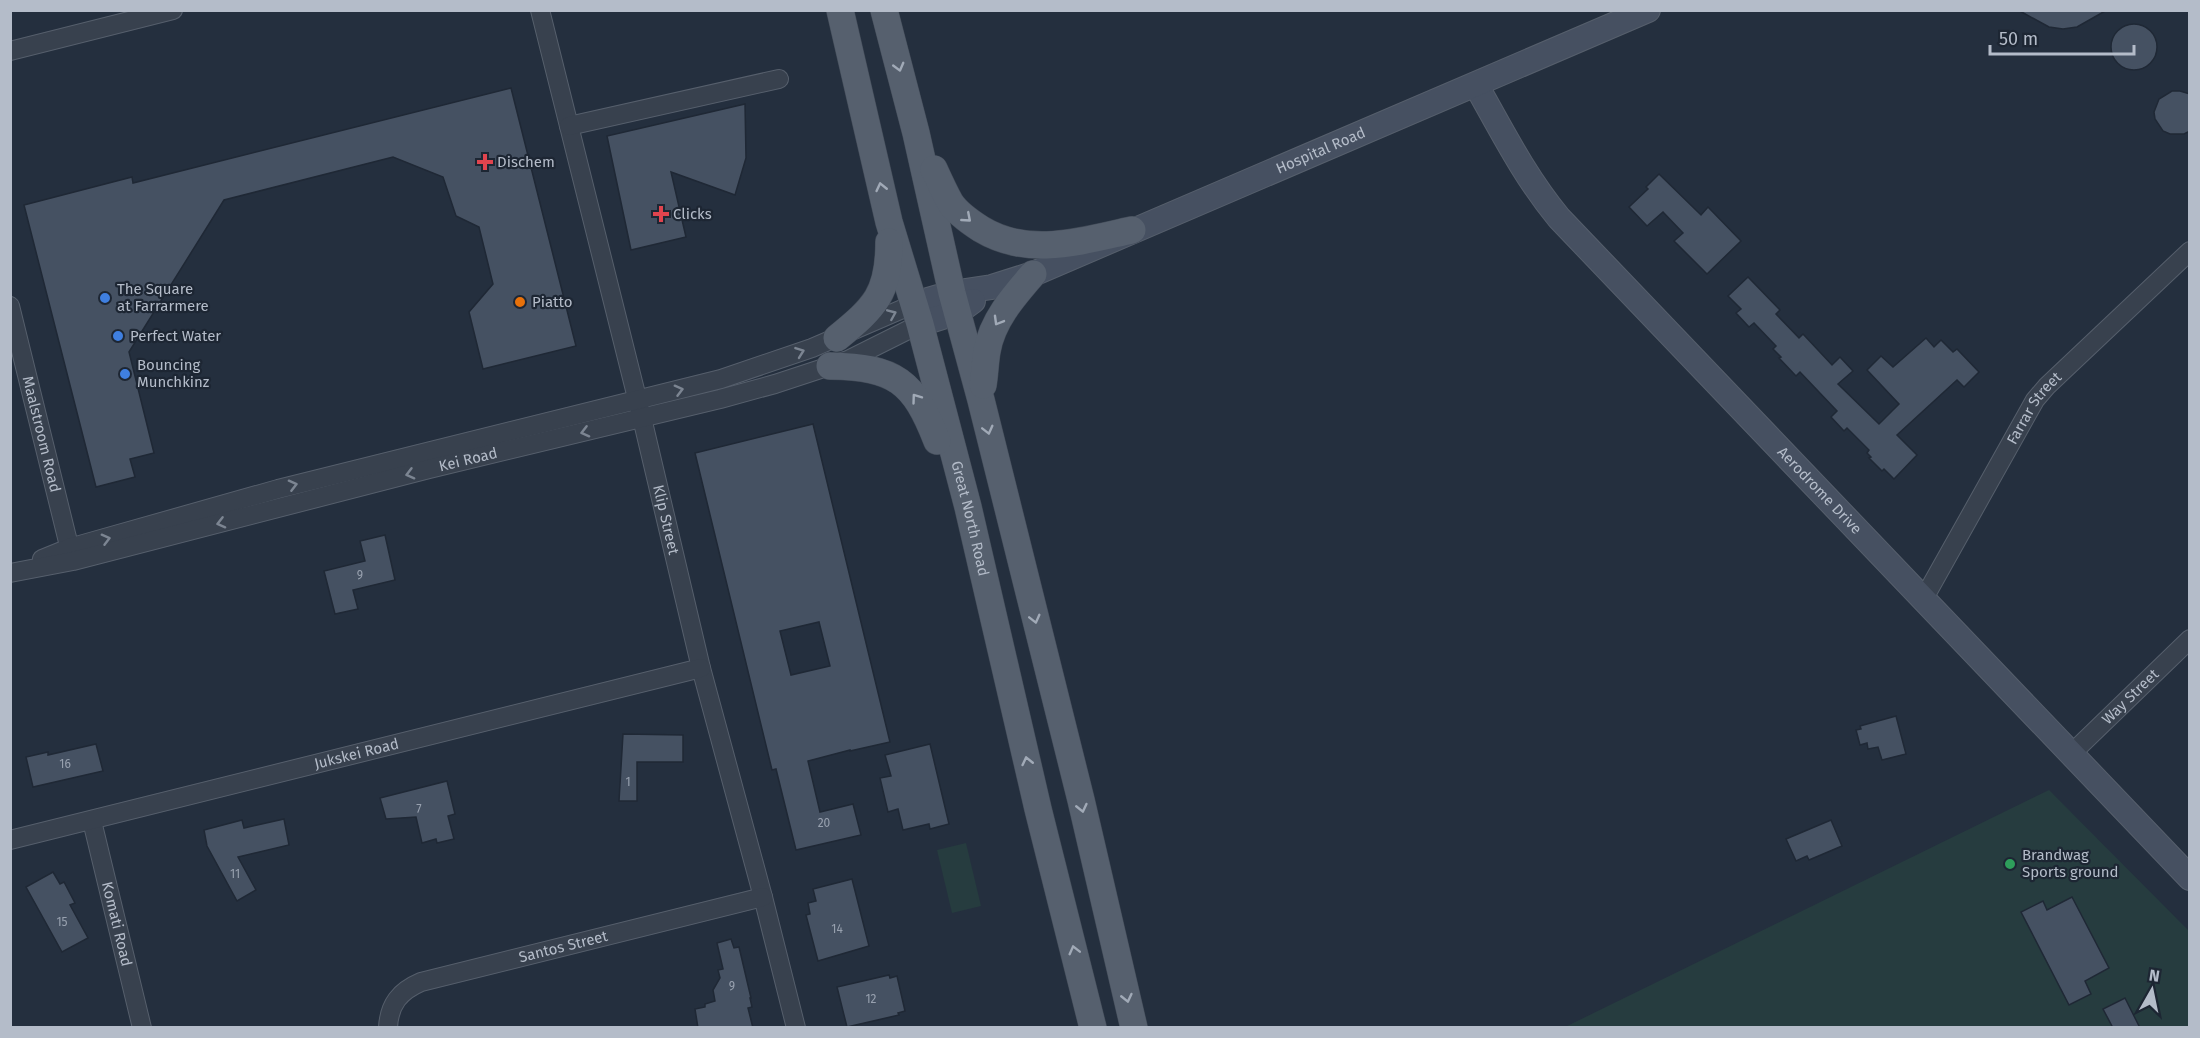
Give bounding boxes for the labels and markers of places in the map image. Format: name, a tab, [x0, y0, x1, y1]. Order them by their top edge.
place label: Dischem	[497, 153, 555, 171]
marker: Dischem	[478, 155, 492, 169]
place label: Clicks	[673, 205, 712, 223]
marker: Clicks	[654, 207, 668, 221]
place label: The Square at Farrarmere	[117, 280, 209, 315]
marker: The Square at Farrarmere	[98, 291, 112, 305]
place label: Piatto	[532, 293, 572, 311]
marker: Piatto	[513, 295, 527, 309]
place label: Perfect Water	[130, 327, 221, 345]
marker: Perfect Water	[111, 329, 125, 343]
place label: Bouncing Munchkinz	[137, 356, 210, 391]
marker: Bouncing Munchkinz	[118, 367, 132, 381]
place label: Brandwag Sports ground	[2022, 846, 2118, 881]
marker: Brandwag Sports ground	[2003, 857, 2017, 871]

